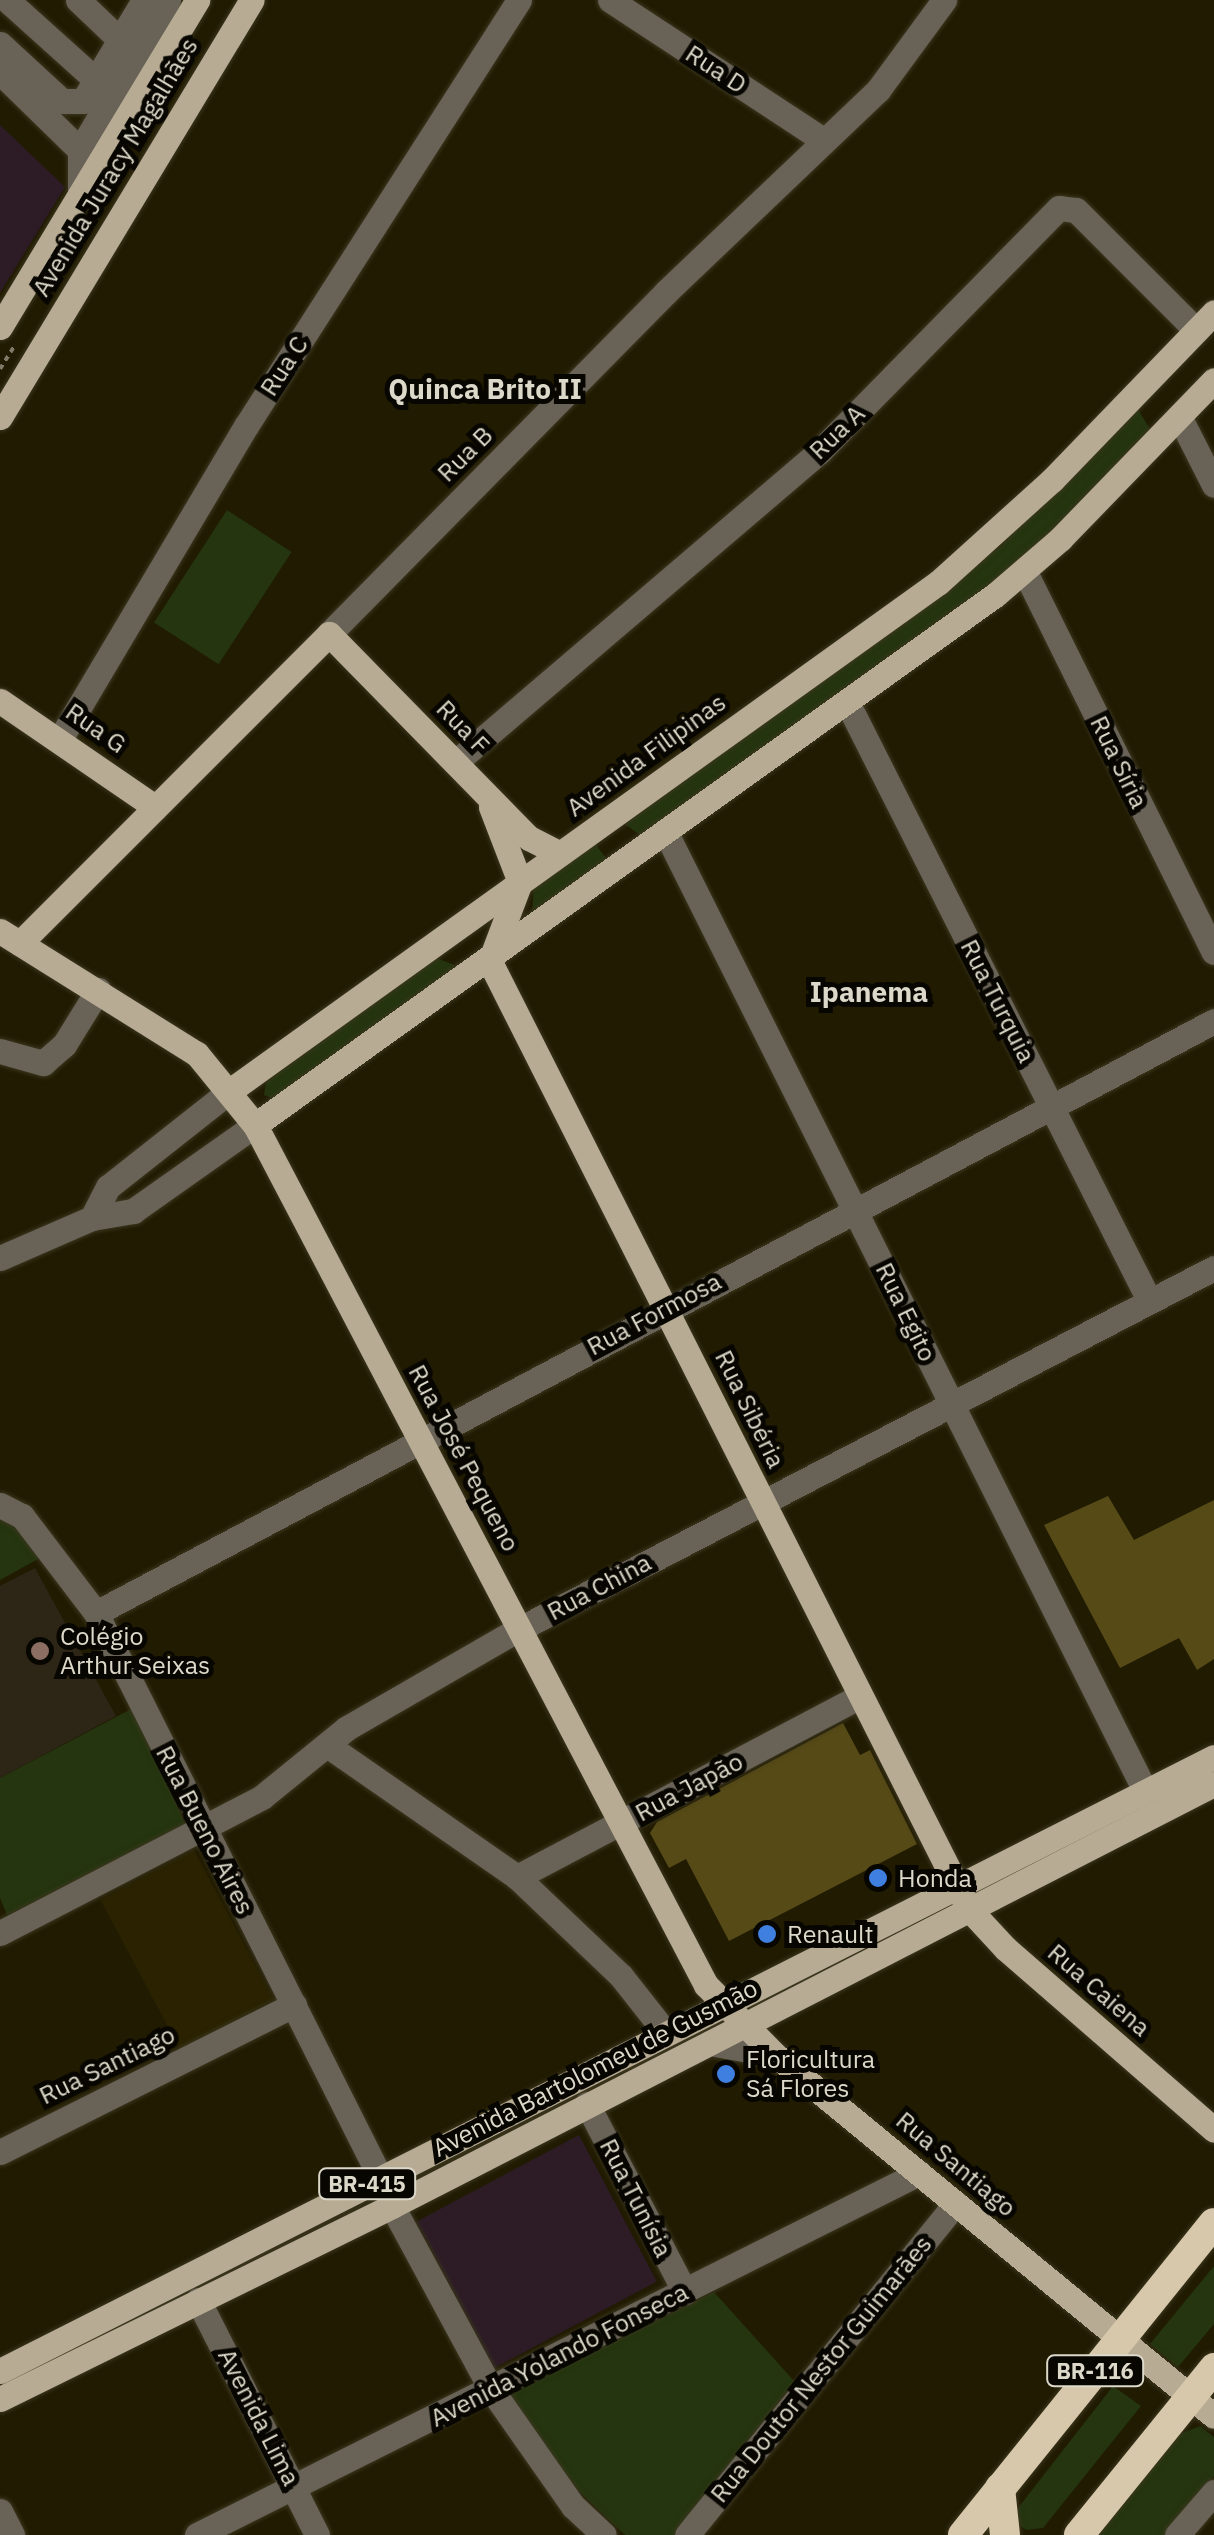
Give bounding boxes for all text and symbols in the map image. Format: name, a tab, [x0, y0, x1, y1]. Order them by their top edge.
street label: Avenida Juracy Magalhães	[26, 32, 204, 302]
street label: Rua D	[680, 38, 752, 100]
street label: Rua C	[254, 331, 314, 401]
district label: Quinca Brito II	[388, 372, 582, 406]
street label: Rua A	[803, 398, 871, 466]
street label: Rua B	[431, 420, 499, 488]
street label: Avenida Filipinas	[561, 687, 731, 823]
street label: Rua F	[430, 694, 496, 760]
street label: Rua G	[60, 697, 132, 759]
street label: Rua Síria	[1084, 711, 1154, 813]
street label: Rua Turquia	[954, 934, 1042, 1068]
district label: Ipanema	[810, 975, 928, 1009]
street label: Rua Egito	[869, 1258, 943, 1366]
street label: Rua Formosa	[582, 1266, 726, 1362]
street label: Rua Sibéria	[709, 1345, 791, 1473]
street label: Rua José Pequeno	[402, 1360, 526, 1556]
street label: Rua China	[542, 1547, 656, 1627]
place label: Colégio Arthur Seixas	[60, 1622, 210, 1681]
marker: Colégio Arthur Seixas	[29, 1640, 51, 1662]
street label: Rua Bueno Aires	[150, 1741, 260, 1919]
street label: Rua Japão	[630, 1746, 748, 1828]
place label: Honda	[898, 1863, 972, 1893]
marker: Honda	[867, 1867, 889, 1889]
place label: Renault	[787, 1919, 874, 1949]
marker: Renault	[756, 1923, 778, 1945]
street label: Rua Caiena	[1042, 1937, 1156, 2043]
street label: Avenida Bartolomeu de Gusmão	[428, 1973, 762, 2163]
street label: Rua Santiago	[34, 2019, 180, 2111]
place label: Floricultura Sá Flores	[746, 2045, 875, 2104]
marker: Floricultura Sá Flores	[715, 2063, 737, 2085]
street label: Rua Santiago	[890, 2105, 1022, 2223]
street label: Rua Tunísia	[593, 2134, 679, 2262]
road number: BR-415	[317, 2167, 417, 2201]
street label: Rua Doutor Nestor Guimarães	[704, 2230, 938, 2508]
street label: Avenida Yolando Fonseca	[425, 2277, 693, 2433]
street label: Avenida Lima	[212, 2344, 306, 2490]
road number: BR-116	[1045, 2354, 1145, 2388]

